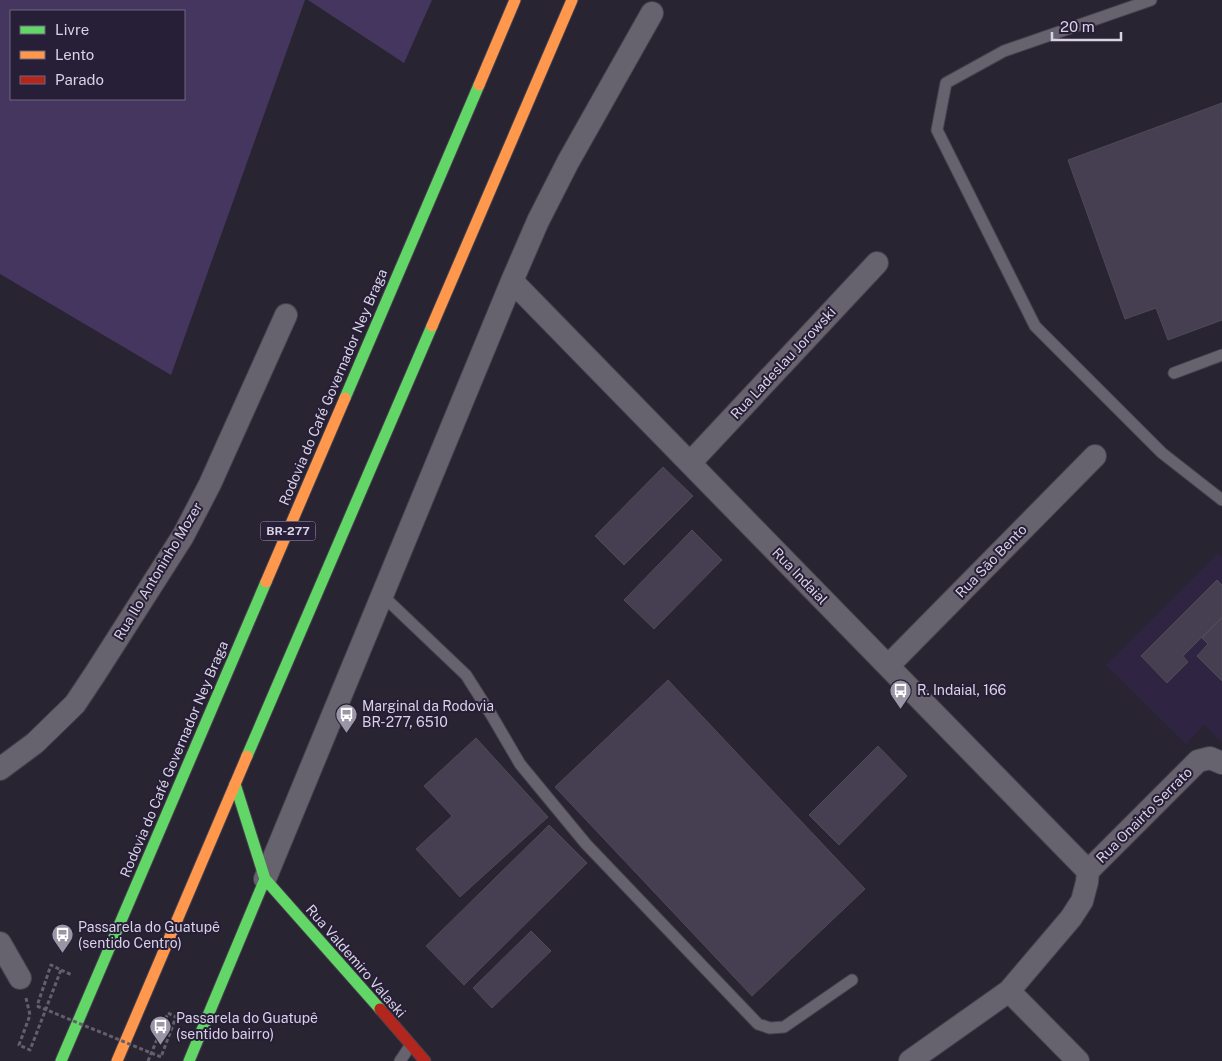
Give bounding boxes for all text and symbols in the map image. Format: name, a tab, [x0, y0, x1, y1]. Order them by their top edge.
legend	[10, 10, 185, 100]
scale bar	[1052, 10, 1121, 42]
text: 20 m	[1060, 18, 1095, 35]
text: Livre	[55, 21, 89, 38]
text: Lento	[55, 46, 94, 63]
text: Parado	[55, 71, 104, 88]
street label: Rodovia do Café Governador Ney Braga	[276, 266, 390, 508]
street label: Rua Ladeslau Jorowski	[727, 304, 839, 422]
street label: Rua Ilo Antoninho Mozer	[111, 499, 205, 643]
street label: Rua São Bento	[952, 521, 1030, 601]
road number: BR-277	[260, 522, 316, 540]
street label: Rua Indaial	[769, 544, 831, 608]
street label: Rodovia do Café Governador Ney Braga	[117, 638, 231, 880]
bus stop icon: R. Indaial, 166	[889, 678, 913, 709]
place label: R. Indaial, 166	[917, 682, 1007, 698]
place label: Marginal da Rodovia BR-277, 6510	[362, 698, 494, 730]
bus stop icon: Marginal da Rodovia BR-277, 6510	[334, 702, 358, 733]
street label: Rua Onairto Serrato	[1093, 764, 1195, 866]
street label: Rua Valdemiro Valaski	[303, 902, 409, 1020]
place label: Passarela do Guatupê (sentido Centro)	[78, 919, 220, 951]
bus stop icon: Passarela do Guatupê (sentido Centro)	[50, 923, 74, 954]
place label: Passarela do Guatupê (sentido bairro)	[176, 1010, 318, 1042]
bus stop icon: Passarela do Guatupê (sentido bairro)	[148, 1014, 172, 1045]

